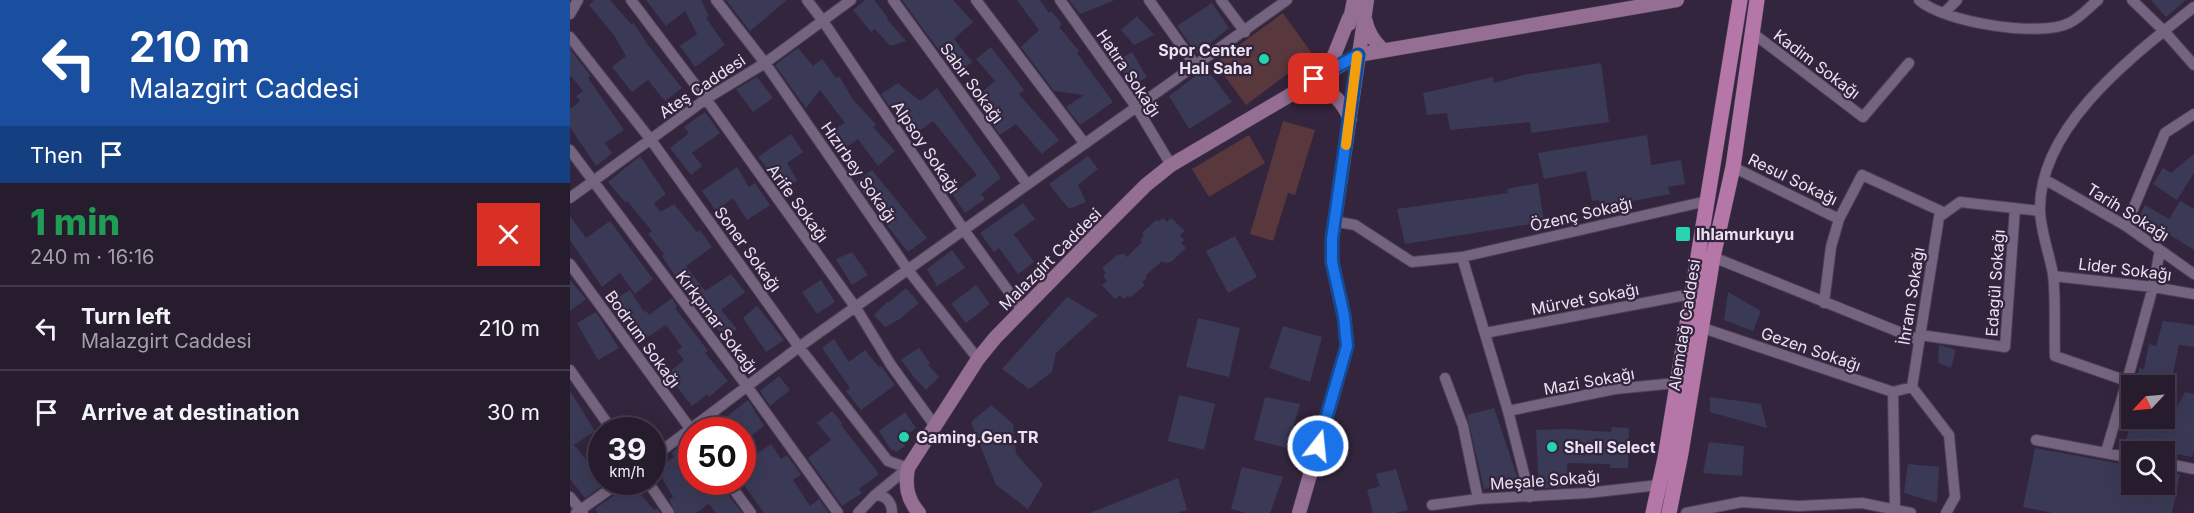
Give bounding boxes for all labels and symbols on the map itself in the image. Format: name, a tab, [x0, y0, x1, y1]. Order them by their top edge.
street label: Kadim Sokağı	[1770, 25, 1864, 103]
street label: Hatıra Sokağı	[1093, 26, 1165, 120]
street label: Sabır Sokağı	[936, 39, 1008, 127]
place label: Spor Center Halı Saha	[1158, 40, 1252, 78]
street label: Ateş Caddesi	[655, 50, 749, 122]
marker: Spor Center Halı Saha	[1257, 52, 1271, 66]
pin	[1288, 53, 1339, 104]
street label: Alpsoy Sokağı	[888, 97, 964, 197]
street label: Hızırbey Sokağı	[817, 118, 901, 226]
street label: Resul Sokağı	[1745, 149, 1841, 209]
street label: Arife Sokağı	[763, 160, 833, 246]
street label: Tarih Sokağı	[2083, 179, 2173, 245]
street label: Özenç Sokağı	[1528, 192, 1634, 236]
street label: Soner Sokağı	[710, 202, 786, 296]
street label: Malazgirt Caddesi	[995, 204, 1105, 314]
place label: Ihlamurkuyu	[1696, 224, 1794, 244]
marker: Ihlamurkuyu	[1674, 225, 1692, 243]
street label: Edagül Sokağı	[1981, 229, 2009, 337]
street label: İhram Sokağı	[1893, 246, 1929, 346]
street label: Lider Sokağı	[2077, 253, 2173, 285]
street label: Alemdağ Caddesi	[1664, 258, 1704, 392]
street label: Kırkpınar Sokağı	[672, 267, 762, 377]
street label: Mürvet Sokağı	[1529, 279, 1641, 319]
street label: Bodrum Sokağı	[601, 287, 685, 391]
street label: Gezen Sokağı	[1758, 323, 1864, 375]
street label: Mazi Sokağı	[1542, 363, 1636, 399]
north arrow	[2121, 375, 2175, 429]
position arrow	[1286, 414, 1350, 478]
speed limit sign: 50	[678, 417, 756, 495]
place label: Gaming.Gen.TR	[916, 427, 1039, 447]
marker: Gaming.Gen.TR	[897, 430, 911, 444]
place label: Shell Select	[1564, 437, 1656, 457]
marker: Shell Select	[1545, 440, 1559, 454]
street label: Meşale Sokağı	[1489, 466, 1601, 494]

